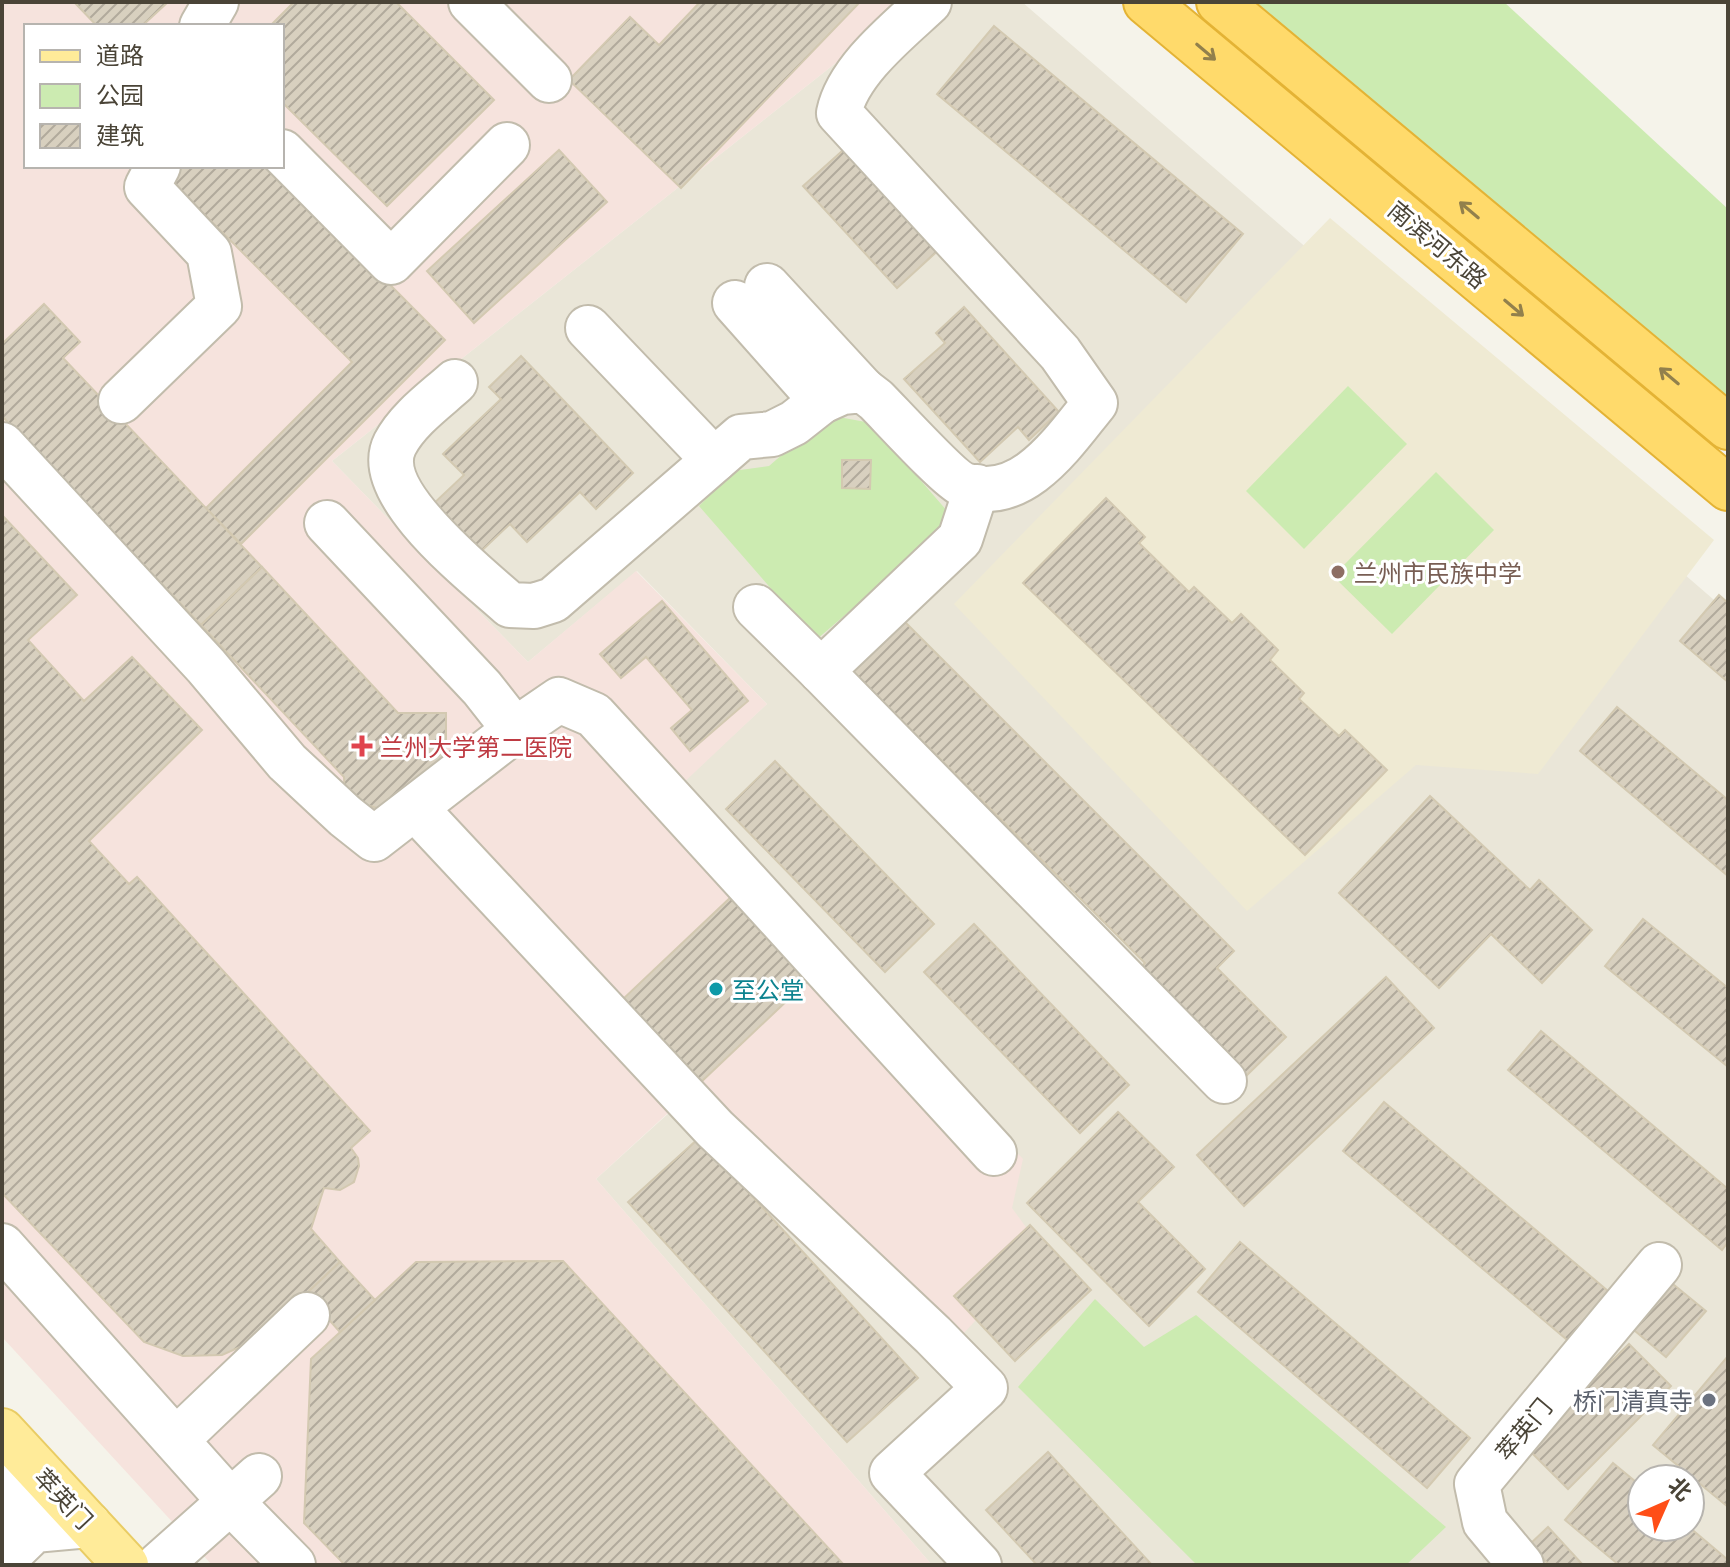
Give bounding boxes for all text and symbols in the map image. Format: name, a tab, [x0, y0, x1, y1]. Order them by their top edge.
legend	[24, 24, 284, 168]
text: 道路	[96, 38, 144, 71]
one-way arrow	[1196, 43, 1216, 61]
text: 公园	[96, 78, 144, 111]
text: 建筑	[96, 118, 144, 151]
street label: 南滨河东路	[1381, 193, 1495, 295]
one-way arrow	[1459, 201, 1479, 219]
one-way arrow	[1503, 299, 1524, 317]
one-way arrow	[1659, 367, 1679, 385]
place label: 兰州市民族中学	[1354, 556, 1522, 589]
marker: 兰州市民族中学	[1329, 563, 1347, 581]
place label: 兰州大学第二医院	[380, 730, 572, 763]
marker: 兰州大学第二医院	[351, 735, 373, 757]
place label: 至公堂	[732, 973, 804, 1006]
marker: 至公堂	[707, 980, 725, 998]
place label: 桥门清真寺	[1573, 1384, 1693, 1417]
street label: 萃英门	[1487, 1391, 1559, 1467]
marker: 桥门清真寺	[1700, 1391, 1718, 1409]
street label: 萃英门	[27, 1460, 101, 1536]
north arrow	[1626, 1463, 1706, 1543]
text: 北	[1662, 1470, 1699, 1507]

